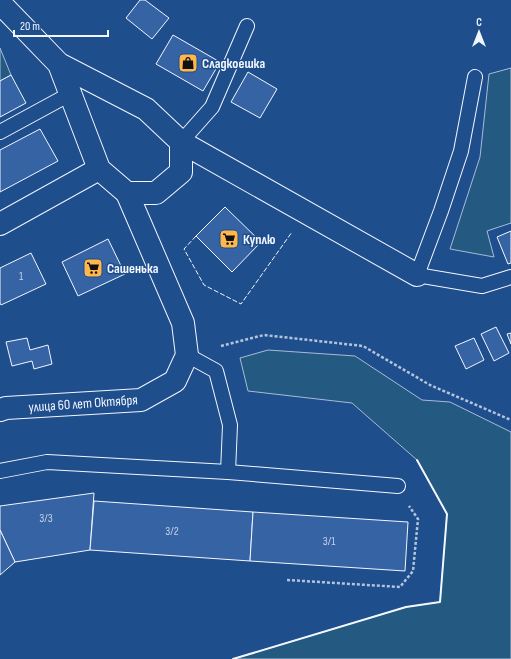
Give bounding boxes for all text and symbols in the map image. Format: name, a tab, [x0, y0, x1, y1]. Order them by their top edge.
scale bar	[14, 12, 108, 38]
north arrow	[459, 12, 499, 52]
text: С	[476, 16, 482, 29]
text: 20 m	[20, 19, 40, 34]
shop icon: Сладкоешка	[177, 52, 199, 74]
place label: Сладкоешка	[202, 55, 265, 72]
supermarket icon: Куплю	[218, 228, 240, 250]
place label: Куплю	[243, 231, 276, 248]
supermarket icon: Сашенька	[82, 257, 104, 279]
place label: Сашенька	[107, 260, 159, 277]
house number: 1	[19, 269, 24, 284]
street label: улица 60 лет Октября	[28, 391, 138, 416]
house number: 3/3	[39, 511, 53, 526]
house number: 3/2	[165, 524, 179, 539]
house number: 3/1	[323, 534, 336, 549]

